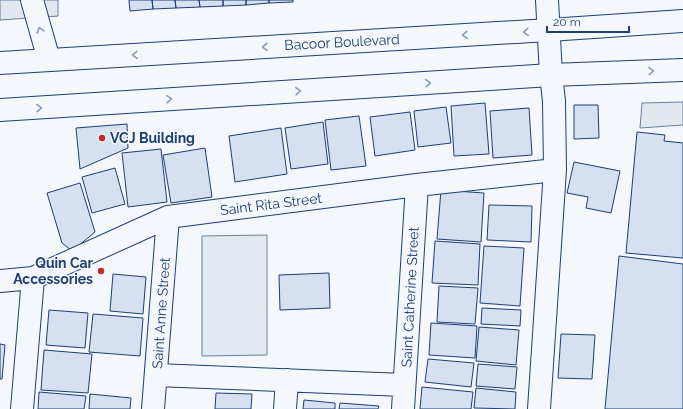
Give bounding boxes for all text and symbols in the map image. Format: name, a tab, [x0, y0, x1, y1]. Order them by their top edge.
scale bar	[547, 8, 629, 34]
text: 20 m	[553, 15, 581, 29]
one-way arrow	[36, 27, 45, 34]
one-way arrow	[523, 27, 529, 36]
street label: Bacoor Boulevard	[284, 31, 400, 53]
one-way arrow	[462, 31, 468, 40]
one-way arrow	[262, 42, 268, 51]
one-way arrow	[132, 50, 138, 59]
one-way arrow	[648, 67, 654, 75]
one-way arrow	[425, 78, 431, 87]
one-way arrow	[295, 87, 301, 96]
one-way arrow	[166, 95, 172, 104]
one-way arrow	[36, 103, 42, 112]
place label: VCJ Building	[110, 130, 195, 146]
marker: VCJ Building	[97, 133, 107, 143]
street label: Saint Rita Street	[219, 190, 323, 218]
street label: Saint Catherine Street	[398, 226, 422, 368]
place label: Quin Car Accessories	[13, 255, 94, 287]
street label: Saint Anne Street	[149, 257, 173, 369]
marker: Quin Car Accessories	[96, 266, 106, 276]

